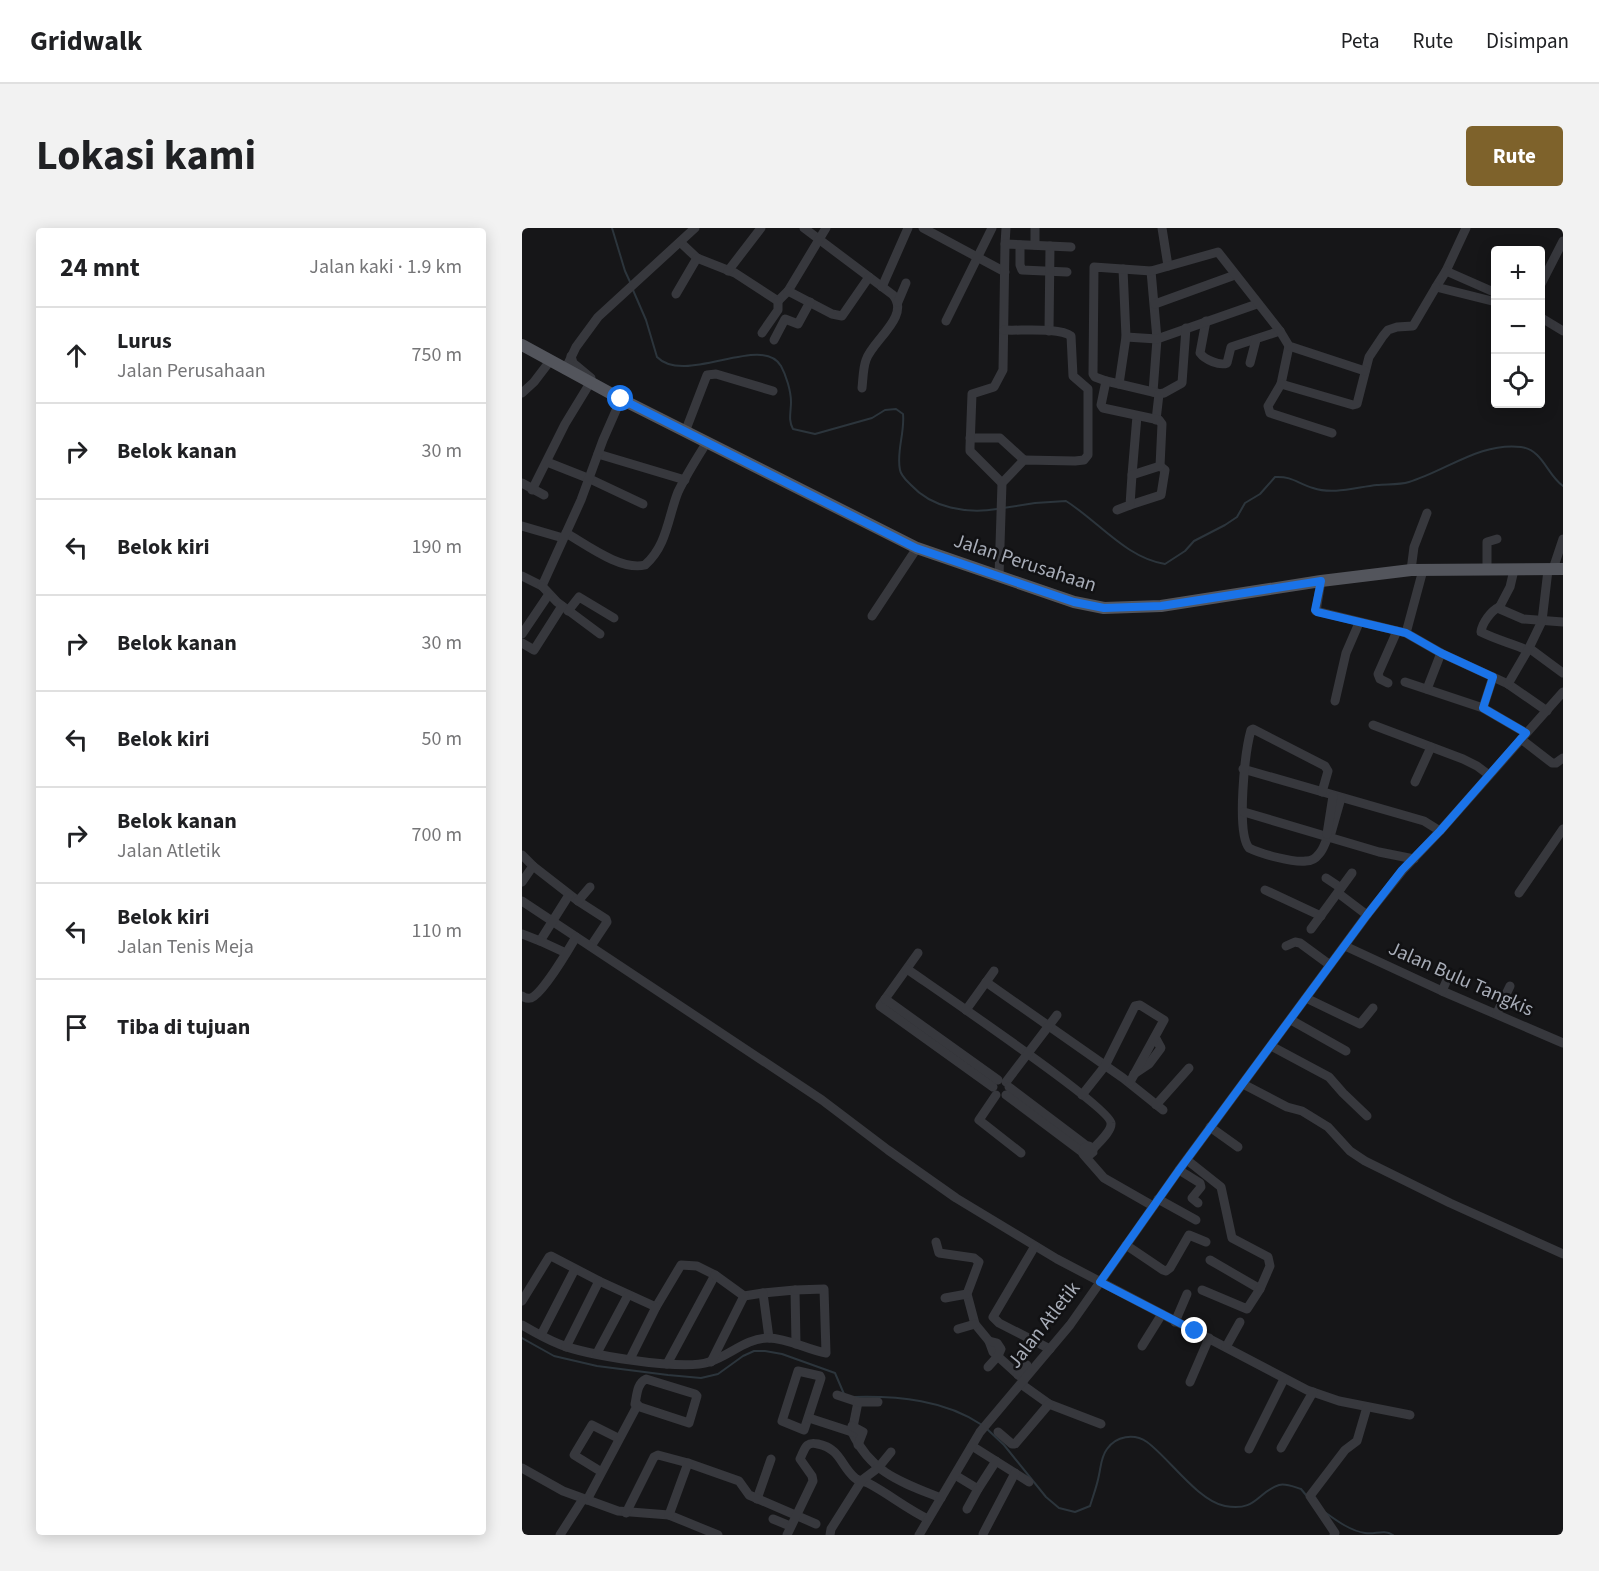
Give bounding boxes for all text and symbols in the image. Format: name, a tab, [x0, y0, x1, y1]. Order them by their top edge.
text: Gridwalk	[30, 21, 142, 61]
text: Peta	[1341, 26, 1379, 56]
text: Rute	[1412, 26, 1453, 56]
text: Disimpan	[1486, 26, 1569, 56]
text: Lokasi kami	[36, 126, 256, 186]
button: Rute	[1466, 126, 1563, 186]
map controls	[1491, 246, 1545, 408]
button: +	[1491, 246, 1545, 300]
text: 24 mnt	[60, 249, 140, 286]
text: Jalan kaki · 1.9 km	[309, 253, 462, 281]
button: −	[1491, 300, 1545, 354]
text: Lurus	[117, 325, 172, 357]
icon: ahead	[60, 339, 93, 372]
text: 750 m	[412, 341, 462, 369]
button: locate	[1491, 354, 1545, 408]
text: Jalan Perusahaan	[117, 357, 266, 385]
route start	[607, 385, 633, 411]
icon: right	[60, 435, 93, 468]
text: Belok kanan	[117, 435, 237, 467]
text: 30 m	[422, 437, 462, 465]
street label: Jalan Perusahaan	[950, 527, 1100, 599]
icon: left	[60, 531, 93, 564]
text: Belok kiri	[117, 531, 210, 563]
text: 190 m	[412, 533, 462, 561]
icon: right	[60, 627, 93, 660]
text: Belok kanan	[117, 627, 237, 659]
text: 30 m	[422, 629, 462, 657]
icon: left	[60, 723, 93, 756]
text: Belok kiri	[117, 723, 210, 755]
text: 50 m	[422, 725, 462, 753]
text: Belok kanan	[117, 805, 237, 837]
icon: right	[60, 819, 93, 852]
text: 700 m	[412, 821, 462, 849]
text: Jalan Atletik	[117, 837, 221, 865]
text: Belok kiri	[117, 901, 210, 933]
icon: left	[60, 915, 93, 948]
text: 110 m	[412, 917, 462, 945]
text: Jalan Tenis Meja	[117, 933, 254, 961]
street label: Jalan Bulu Tangkis	[1384, 934, 1538, 1024]
icon: arrive	[60, 1011, 93, 1044]
text: Tiba di tujuan	[117, 1011, 250, 1043]
street label: Jalan Atletik	[1001, 1276, 1087, 1374]
route end	[1181, 1317, 1207, 1343]

